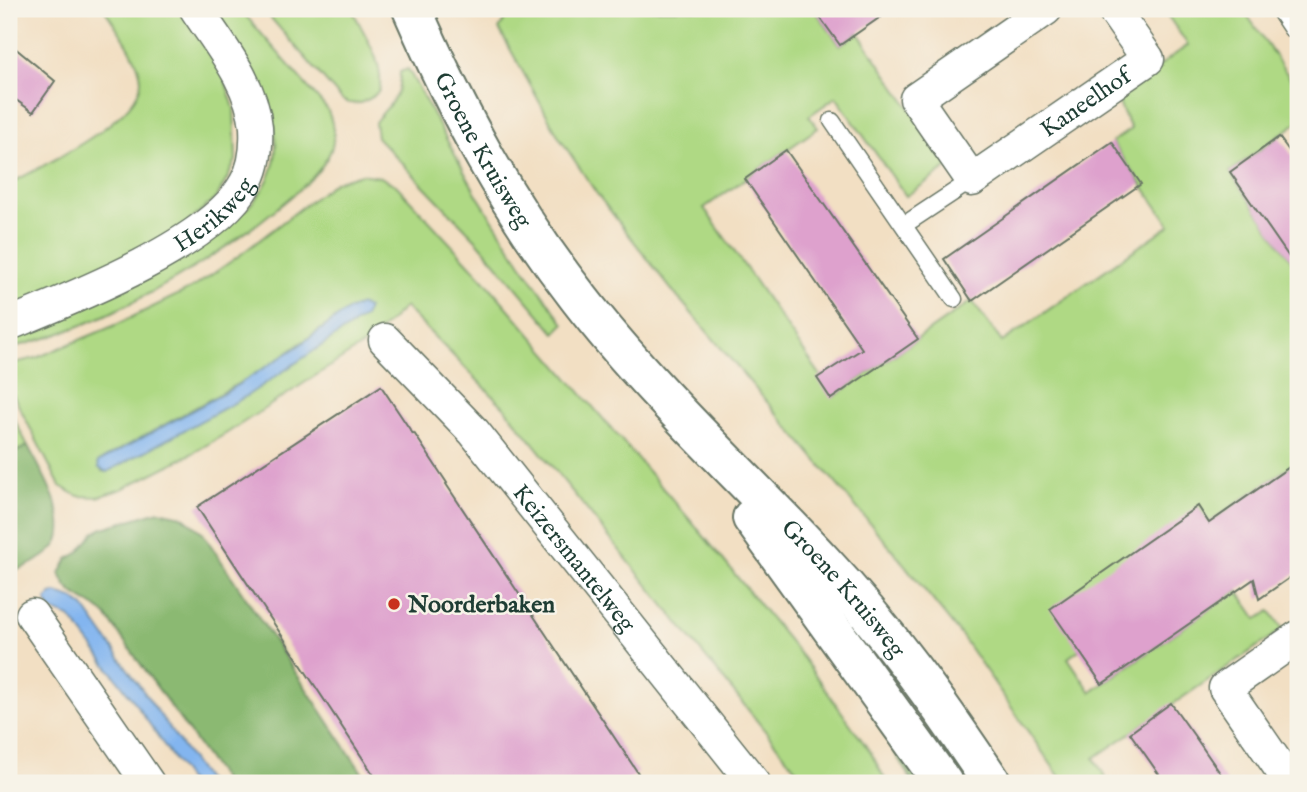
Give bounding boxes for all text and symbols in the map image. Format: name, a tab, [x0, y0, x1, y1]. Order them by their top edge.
street label: Kaneelhof	[1035, 59, 1141, 145]
street label: Groene Kruisweg	[426, 67, 539, 235]
street label: Herikweg	[168, 172, 263, 260]
street label: Keizersmantelweg	[505, 478, 642, 640]
street label: Groene Kruisweg	[774, 514, 913, 665]
place label: Noorderbaken	[407, 590, 555, 621]
marker: Noorderbaken	[386, 596, 402, 612]

